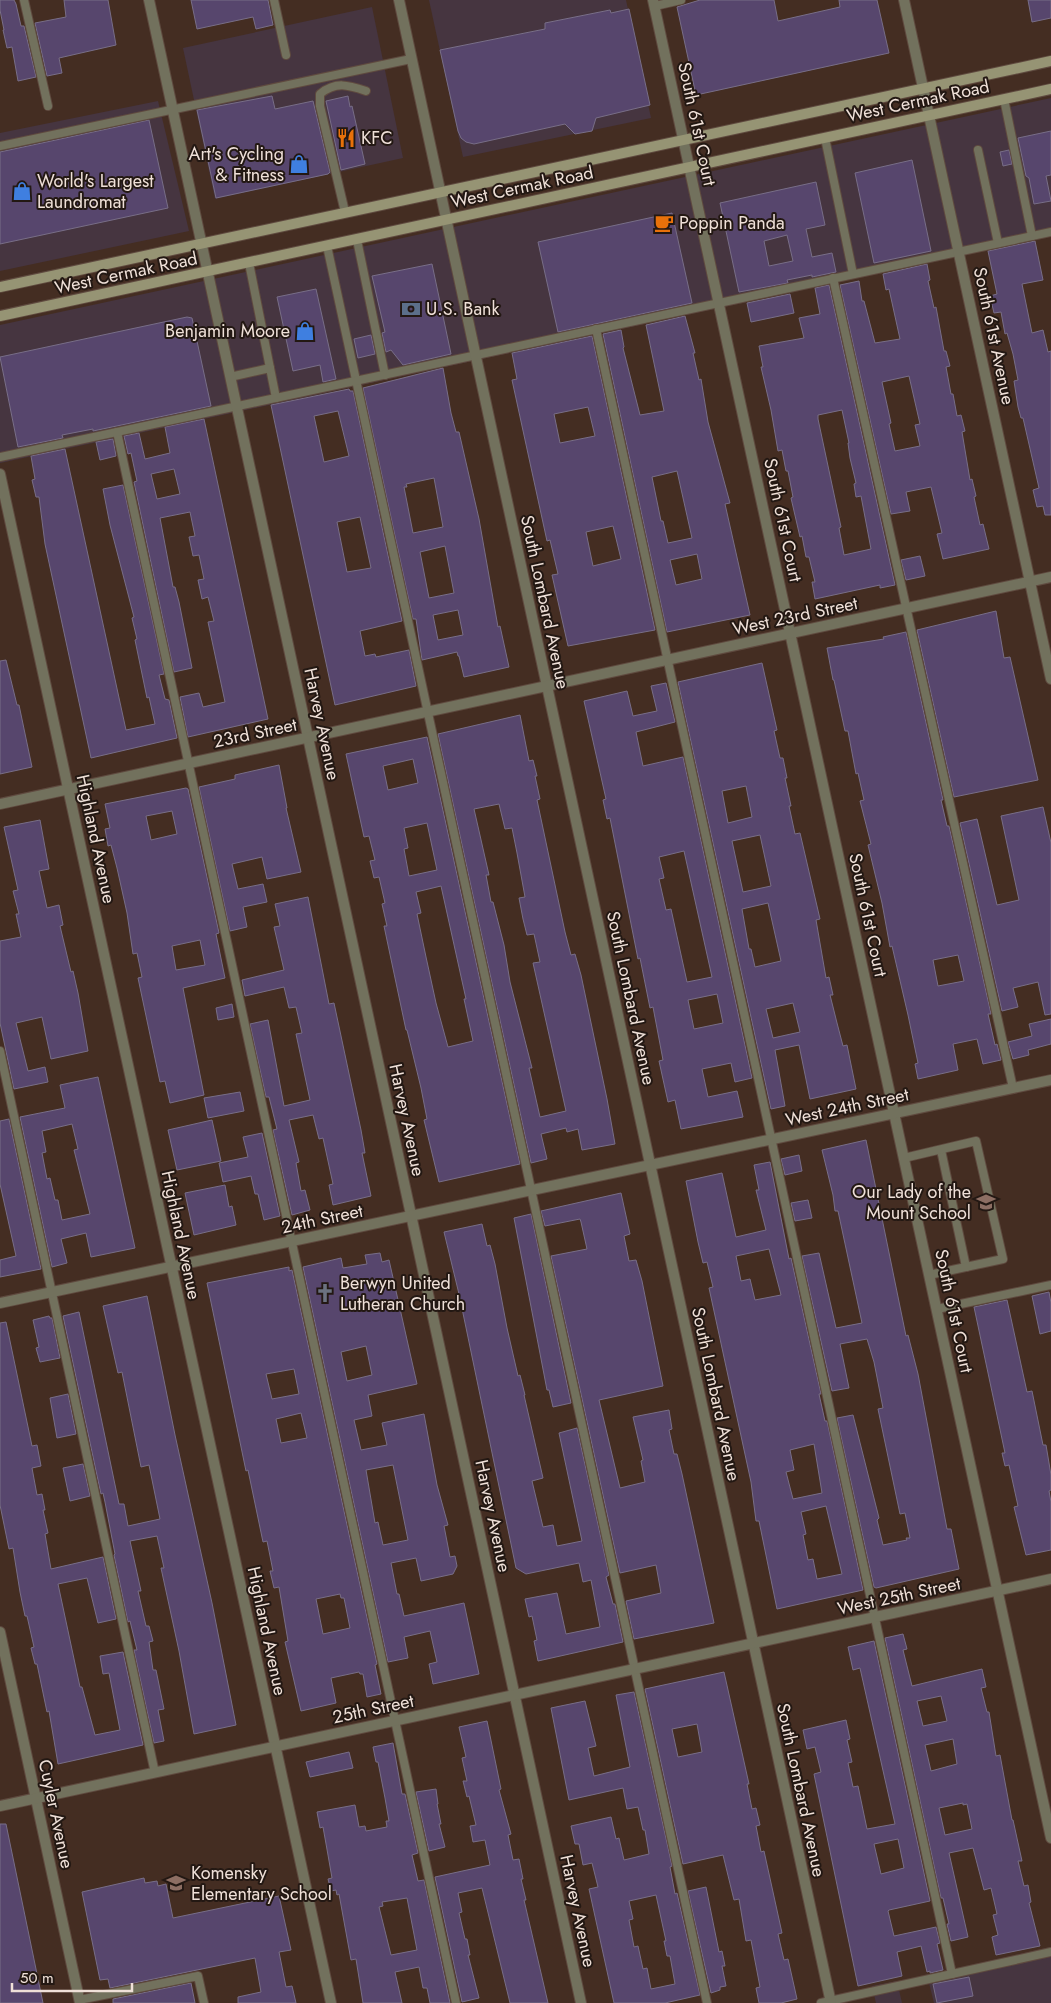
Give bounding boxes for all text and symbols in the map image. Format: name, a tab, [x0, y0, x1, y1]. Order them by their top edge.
street label: South 61st Court	[671, 60, 723, 189]
street label: West Cermak Road	[844, 73, 992, 129]
place label: KFC	[361, 125, 393, 151]
restaurant icon: KFC	[335, 127, 357, 149]
place label: Art's Cycling & Fitness	[189, 141, 284, 188]
shop icon: Art's Cycling & Fitness	[288, 153, 310, 175]
street label: West Cermak Road	[448, 159, 596, 215]
place label: World's Largest Laundromat	[37, 168, 154, 215]
shop icon: World's Largest Laundromat	[11, 180, 33, 202]
place label: Poppin Panda	[679, 210, 785, 236]
cafe icon: Poppin Panda	[653, 212, 675, 234]
street label: West Cermak Road	[52, 245, 200, 301]
street label: South 61st Avenue	[967, 265, 1021, 407]
place label: U.S. Bank	[426, 296, 499, 322]
bank icon: U.S. Bank	[400, 298, 422, 320]
place label: Benjamin Moore	[165, 318, 290, 344]
shop icon: Benjamin Moore	[294, 320, 316, 342]
street label: South 61st Court	[757, 456, 809, 585]
street label: South Lombard Avenue	[514, 513, 576, 691]
street label: West 23rd Street	[730, 590, 861, 642]
street label: Harvey Avenue	[297, 665, 347, 783]
street label: 23rd Street	[211, 711, 300, 755]
street label: Highland Avenue	[70, 772, 122, 906]
street label: South 61st Court	[842, 851, 894, 980]
street label: South Lombard Avenue	[600, 909, 662, 1087]
street label: Harvey Avenue	[382, 1061, 432, 1179]
street label: West 24th Street	[783, 1081, 912, 1133]
street label: Highland Avenue	[155, 1168, 207, 1302]
place label: Our Lady of the Mount School	[852, 1179, 971, 1226]
school or university icon: Our Lady of the Mount School	[975, 1191, 997, 1213]
street label: 24th Street	[279, 1198, 366, 1240]
street label: South 61st Court	[928, 1247, 980, 1376]
place label: Berwyn United Lutheran Church	[340, 1270, 465, 1317]
church icon: Berwyn United Lutheran Church	[314, 1282, 336, 1304]
street label: South Lombard Avenue	[685, 1305, 747, 1483]
street label: Harvey Avenue	[468, 1457, 518, 1575]
street label: Highland Avenue	[241, 1564, 293, 1698]
street label: West 25th Street	[835, 1570, 964, 1622]
street label: 25th Street	[330, 1688, 417, 1730]
street label: South Lombard Avenue	[770, 1701, 832, 1879]
street label: Cuyler Avenue	[32, 1757, 80, 1871]
street label: Harvey Avenue	[553, 1852, 603, 1970]
place label: Komensky Elementary School	[191, 1860, 332, 1907]
school or university icon: Komensky Elementary School	[165, 1872, 187, 1894]
scale bar	[12, 1960, 132, 1992]
text: 50 m	[20, 1967, 54, 1989]

